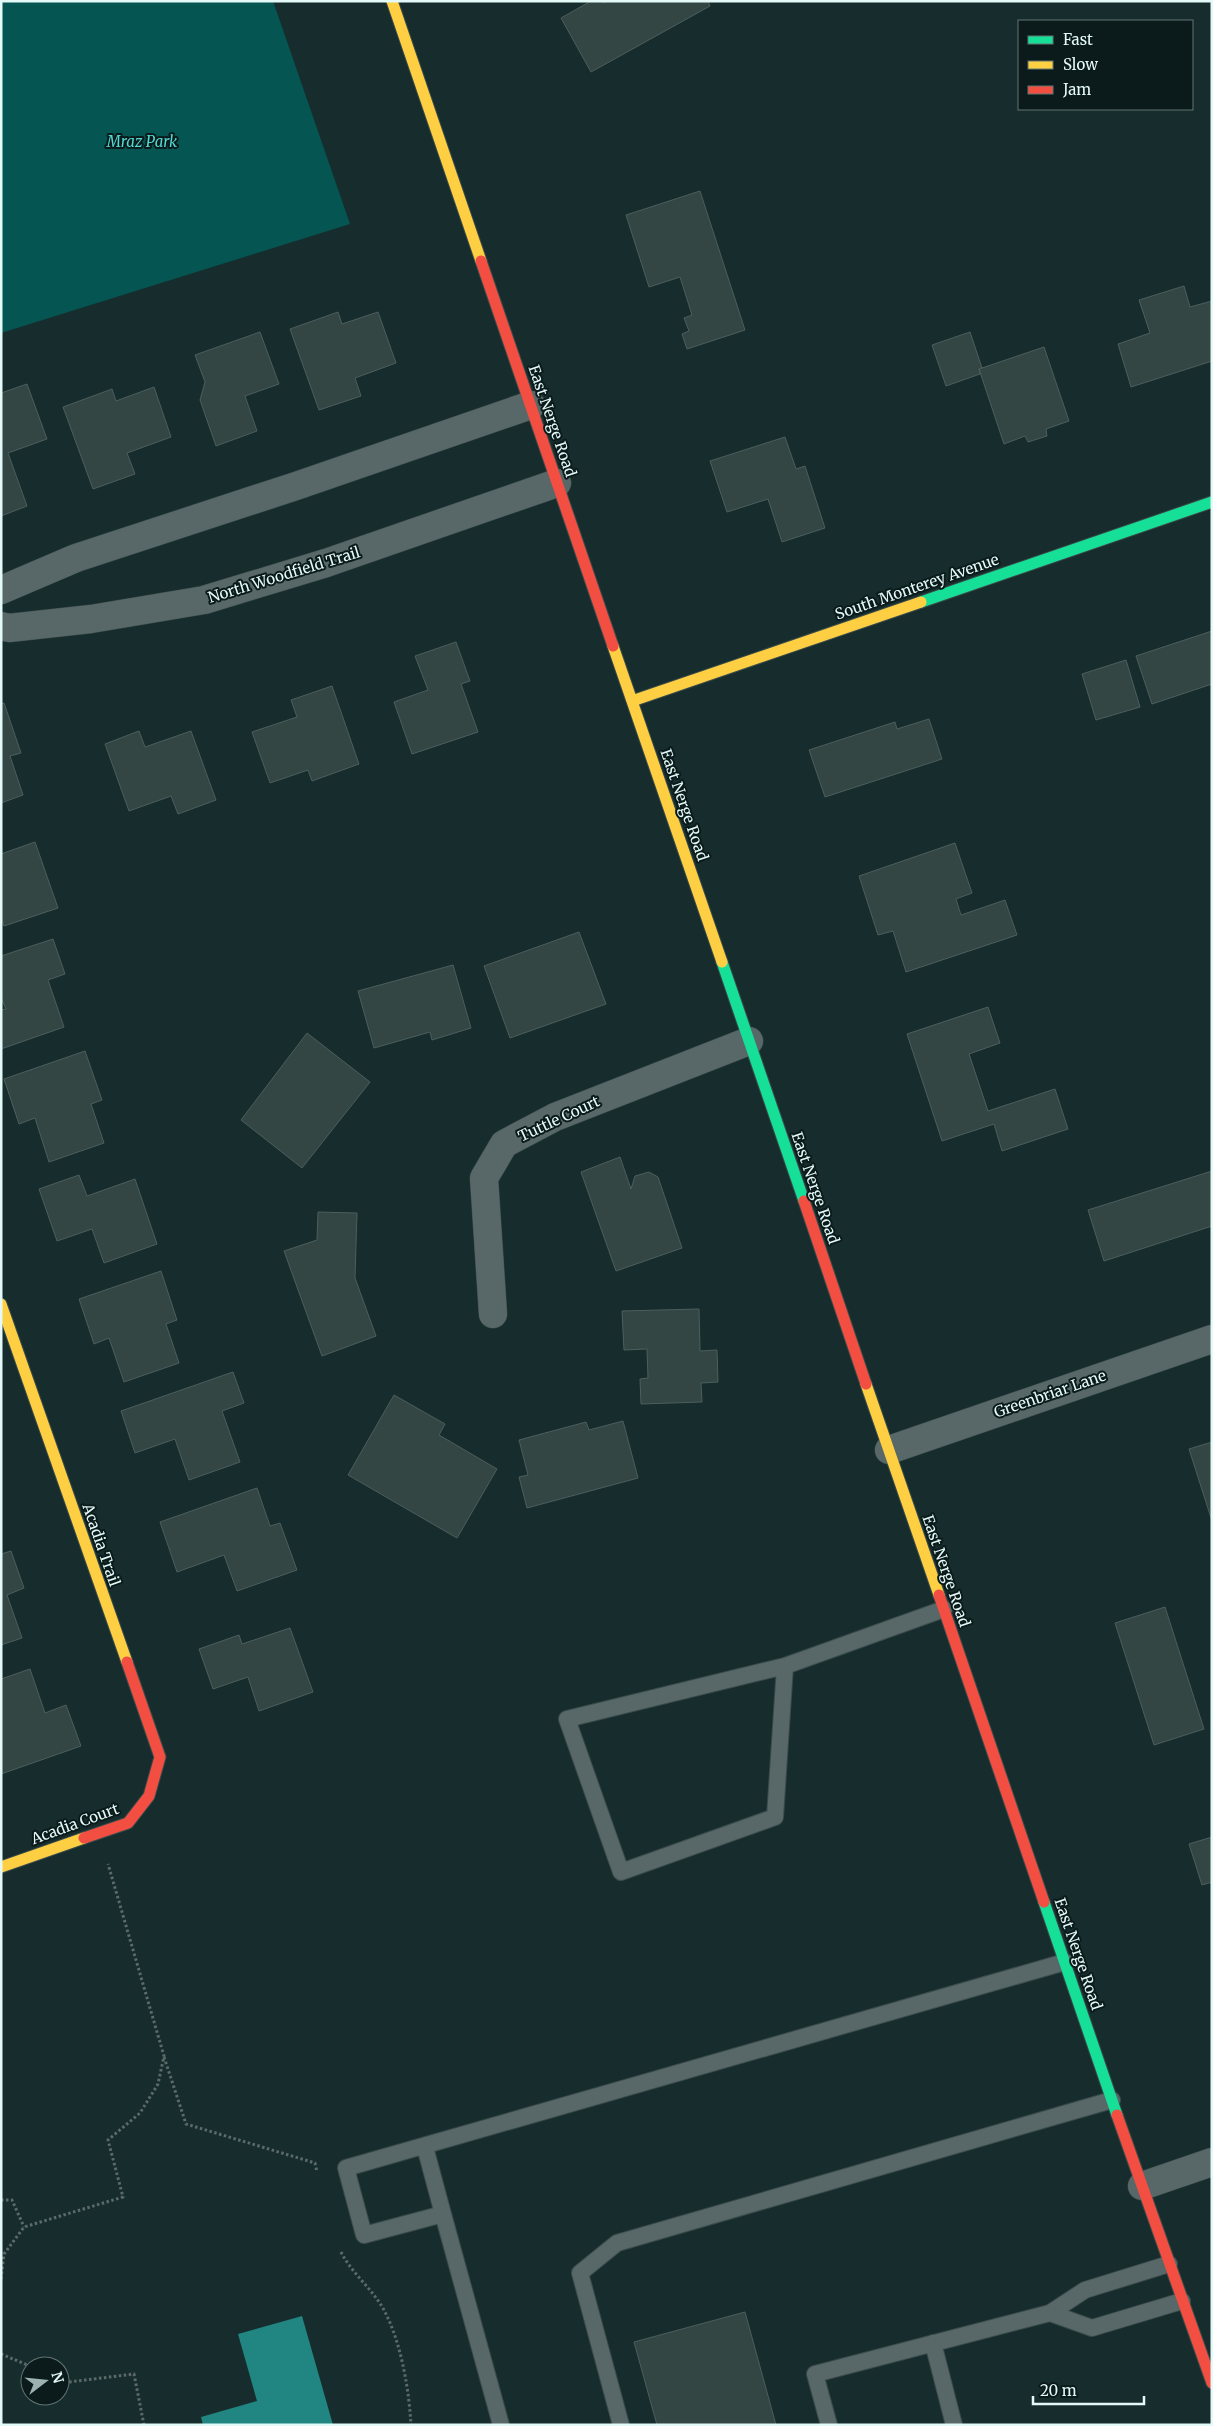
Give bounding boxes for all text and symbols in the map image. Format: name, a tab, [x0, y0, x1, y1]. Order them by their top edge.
legend	[1018, 20, 1193, 110]
text: Fast	[1063, 30, 1093, 49]
text: Slow	[1063, 55, 1098, 74]
text: Jam	[1062, 80, 1091, 99]
park label: Mraz Park	[106, 132, 178, 151]
street label: East Nerge Road	[524, 362, 581, 479]
street label: North Woodfield Trail	[206, 542, 363, 607]
street label: South Monterey Avenue	[832, 549, 1001, 624]
street label: East Nerge Road	[656, 746, 713, 863]
street label: Tuttle Court	[515, 1091, 603, 1146]
street label: East Nerge Road	[787, 1129, 844, 1246]
street label: Greenbriar Lane	[991, 1365, 1109, 1422]
street label: Acadia Trail	[78, 1500, 125, 1589]
street label: East Nerge Road	[918, 1512, 975, 1629]
street label: Acadia Court	[27, 1799, 121, 1849]
street label: East Nerge Road	[1050, 1895, 1107, 2012]
north arrow	[20, 2356, 70, 2406]
text: N	[47, 2370, 68, 2385]
scale bar	[1033, 2374, 1144, 2406]
text: 20 m	[1040, 2381, 1077, 2400]

